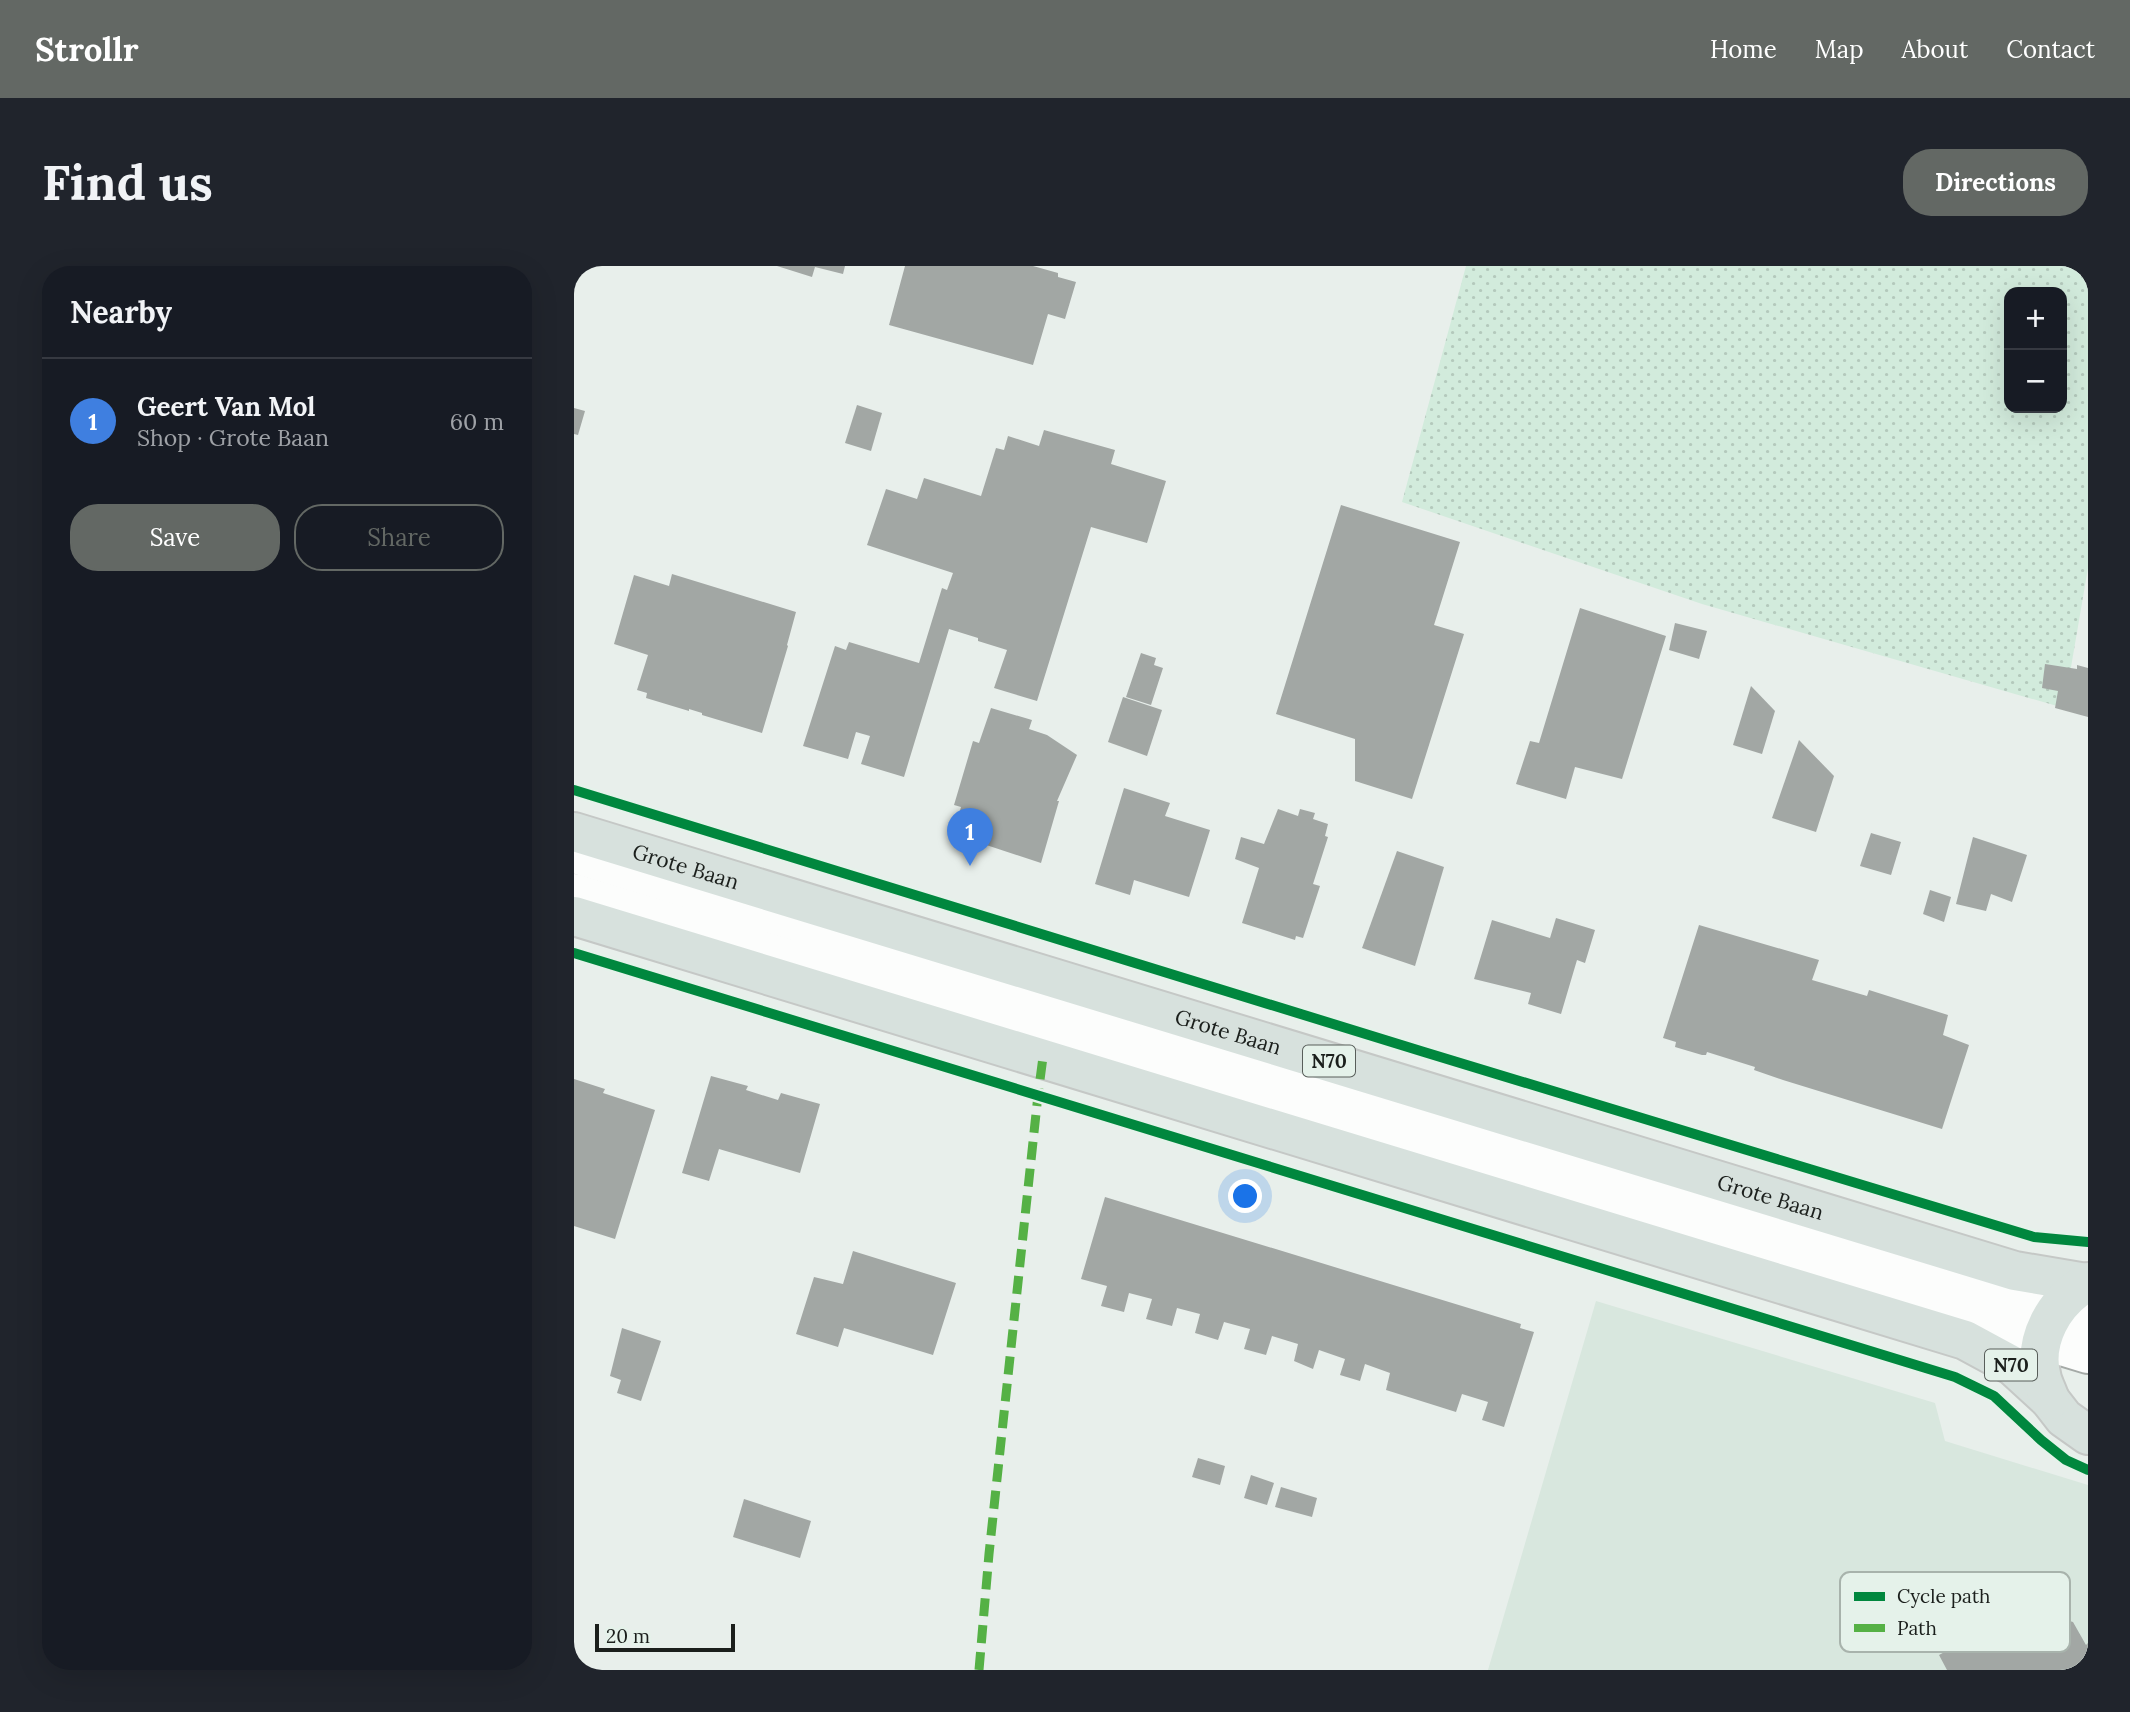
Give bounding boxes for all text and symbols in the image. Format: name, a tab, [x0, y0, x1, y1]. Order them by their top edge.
text: Strollr	[35, 28, 139, 70]
text: Home	[1710, 34, 1777, 65]
text: Map	[1815, 34, 1864, 65]
text: About	[1902, 34, 1968, 65]
text: Contact	[2006, 34, 2095, 65]
button: Directions	[1903, 149, 2088, 216]
text: Find us	[42, 151, 213, 213]
map controls	[2004, 287, 2067, 413]
button: +	[2004, 287, 2067, 350]
text: Nearby	[70, 293, 172, 331]
button: −	[2004, 350, 2067, 413]
text: Geert Van Mol	[137, 390, 315, 423]
text: 1	[88, 407, 98, 436]
text: 60 m	[450, 407, 504, 436]
text: Shop · Grote Baan	[137, 423, 329, 452]
button: Save	[70, 504, 280, 571]
button: Share	[294, 504, 504, 571]
pin: 1	[947, 808, 993, 866]
street label: Grote Baan	[629, 837, 743, 895]
street label: Grote Baan	[1172, 1002, 1285, 1060]
road number: N70	[1303, 1046, 1355, 1076]
street label: Grote Baan	[1714, 1168, 1827, 1226]
your location	[1228, 1179, 1262, 1213]
road number: N70	[1985, 1350, 2037, 1380]
legend	[1840, 1572, 2070, 1652]
text: Cycle path	[1897, 1584, 1990, 1608]
text: Path	[1897, 1616, 1937, 1640]
scale bar	[595, 1621, 735, 1653]
text: 20 m	[606, 1624, 650, 1648]

